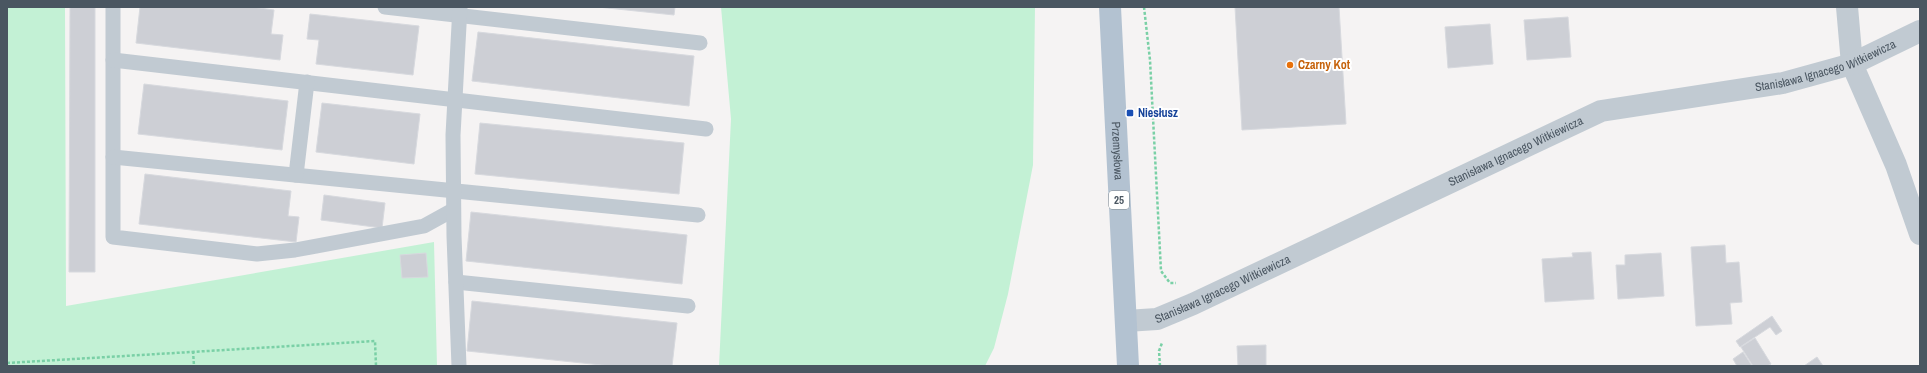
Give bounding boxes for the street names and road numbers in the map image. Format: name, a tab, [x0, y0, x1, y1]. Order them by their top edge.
street label: Stanisława Ignacego Witkiewicza	[1754, 36, 1899, 95]
street label: Stanisława Ignacego Witkiewicza	[1446, 112, 1586, 190]
street label: Przemysłowa	[1108, 121, 1127, 181]
road number: 25	[1109, 191, 1129, 209]
street label: Stanisława Ignacego Witkiewicza	[1152, 251, 1293, 327]

